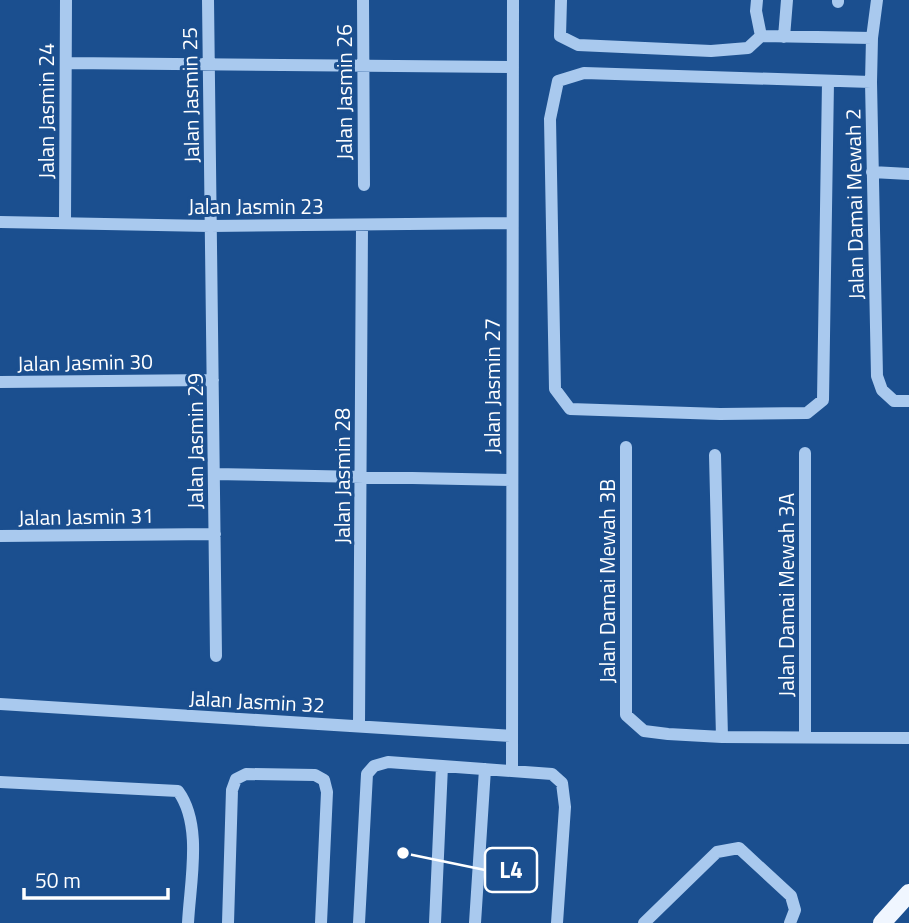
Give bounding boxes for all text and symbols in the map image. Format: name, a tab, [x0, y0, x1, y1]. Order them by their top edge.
street label: Jalan Jasmin 26	[328, 24, 360, 160]
street label: Jalan Jasmin 25	[173, 27, 207, 163]
street label: Jalan Jasmin 24	[30, 43, 62, 179]
street label: Jalan Damai Mewah 2	[836, 108, 872, 300]
street label: Jalan Jasmin 23	[188, 190, 324, 222]
street label: Jalan Jasmin 27	[476, 318, 508, 454]
street label: Jalan Jasmin 30	[17, 345, 153, 379]
street label: Jalan Jasmin 29	[179, 373, 211, 509]
street label: Jalan Jasmin 28	[326, 408, 358, 544]
street label: Jalan Damai Mewah 3B	[591, 479, 623, 683]
street label: Jalan Damai Mewah 3A	[770, 493, 802, 697]
street label: Jalan Jasmin 31	[18, 499, 154, 533]
street label: Jalan Jasmin 32	[188, 681, 326, 721]
callout: L4	[485, 848, 537, 892]
text: L4	[499, 852, 523, 887]
scale bar	[24, 856, 168, 900]
text: 50 m	[35, 864, 81, 896]

